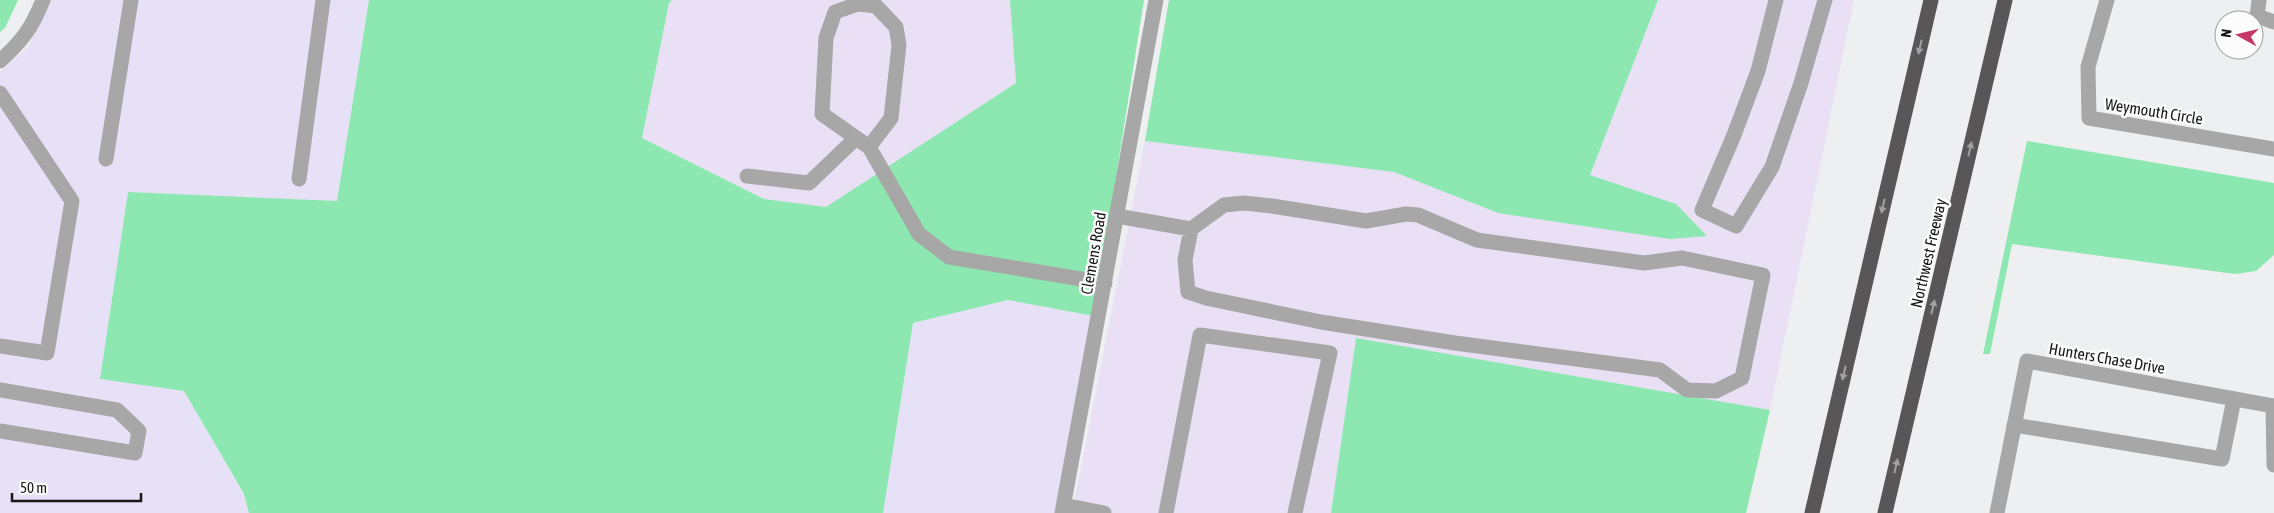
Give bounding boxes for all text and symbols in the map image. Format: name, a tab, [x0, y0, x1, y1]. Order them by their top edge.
north arrow	[2214, 10, 2264, 60]
text: N	[2218, 28, 2235, 38]
one-way arrow	[1916, 40, 1924, 55]
street label: Weymouth Circle	[2104, 94, 2204, 129]
one-way arrow	[1966, 141, 1974, 156]
street label: Northwest Freeway	[1907, 196, 1950, 310]
one-way arrow	[1879, 198, 1887, 213]
street label: Clemens Road	[1077, 210, 1109, 296]
one-way arrow	[1929, 300, 1937, 315]
street label: Hunters Chase Drive	[2048, 339, 2166, 377]
one-way arrow	[1840, 365, 1848, 380]
one-way arrow	[1892, 458, 1900, 473]
scale bar	[12, 470, 141, 502]
text: 50 m	[20, 479, 47, 496]

